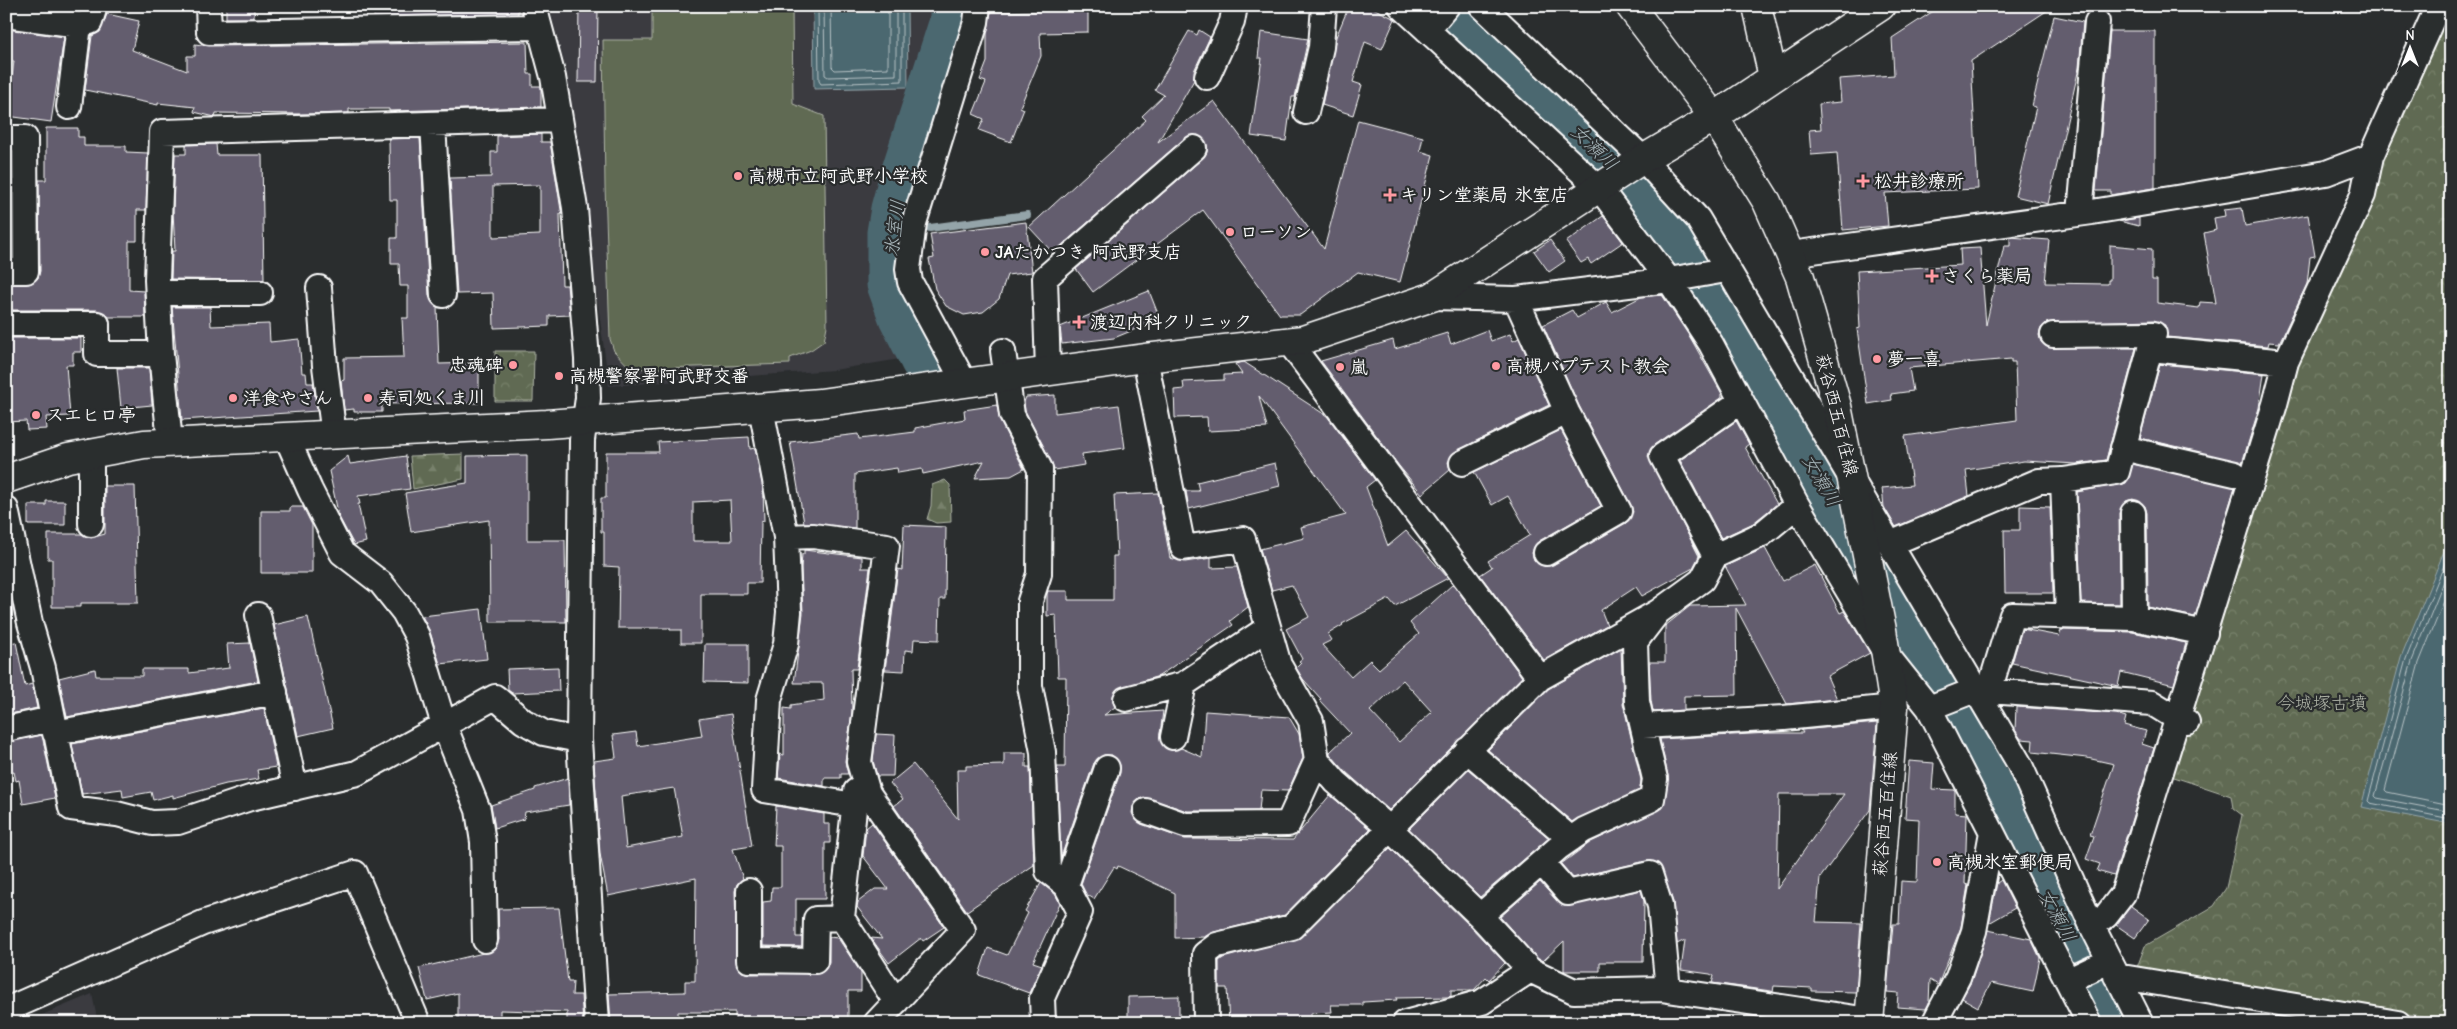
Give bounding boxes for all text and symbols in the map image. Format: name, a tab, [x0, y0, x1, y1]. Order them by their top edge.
north arrow	[2384, 22, 2434, 72]
text: N	[2405, 27, 2415, 44]
water label: 女瀬川	[1566, 120, 1622, 175]
place label: 高槻市立阿武野小学校	[748, 166, 928, 187]
marker: 高槻市立阿武野小学校	[732, 170, 744, 182]
place label: 松井診療所	[1874, 171, 1964, 192]
marker: 松井診療所	[1856, 174, 1870, 188]
place label: キリン堂薬局 氷室店	[1400, 185, 1568, 206]
marker: キリン堂薬局 氷室店	[1384, 189, 1396, 201]
water label: 氷室川	[881, 198, 909, 258]
place label: ローソン	[1240, 222, 1312, 243]
marker: ローソン	[1224, 226, 1236, 238]
place label: JAたかつき 阿武野支店	[995, 242, 1182, 263]
marker: JAたかつき 阿武野支店	[979, 246, 991, 258]
place label: さくら薬局	[1942, 266, 2032, 287]
marker: さくら薬局	[1926, 270, 1938, 282]
place label: 渡辺内科クリニック	[1090, 312, 1252, 333]
marker: 渡辺内科クリニック	[1072, 315, 1086, 329]
place label: 夢一喜	[1887, 349, 1941, 370]
street label: 萩谷西五百住線	[1811, 351, 1862, 479]
marker: 夢一喜	[1871, 353, 1883, 365]
place label: 忠魂碑	[449, 355, 503, 376]
place label: 高槻バプテスト教会	[1506, 356, 1669, 377]
place label: 嵐	[1350, 357, 1368, 378]
marker: 忠魂碑	[507, 359, 519, 371]
marker: 高槻バプテスト教会	[1490, 360, 1502, 372]
marker: 嵐	[1334, 361, 1346, 373]
place label: 高槻警察署阿武野交番	[569, 366, 749, 387]
marker: 高槻警察署阿武野交番	[553, 370, 565, 382]
place label: 洋食やさん	[243, 388, 333, 409]
place label: 寿司処くま川	[378, 388, 486, 409]
marker: 洋食やさん	[227, 392, 239, 404]
marker: 寿司処くま川	[362, 392, 374, 404]
place label: スエヒロ亭	[46, 405, 136, 426]
marker: スエヒロ亭	[30, 409, 42, 421]
water label: 女瀬川	[1797, 450, 1845, 511]
park label: 今城塚古墳	[2277, 693, 2367, 714]
street label: 萩谷西五百住線	[1870, 750, 1901, 878]
place label: 高槻氷室郵便局	[1947, 852, 2073, 873]
marker: 高槻氷室郵便局	[1931, 856, 1943, 868]
water label: 女瀬川	[2034, 885, 2080, 946]

